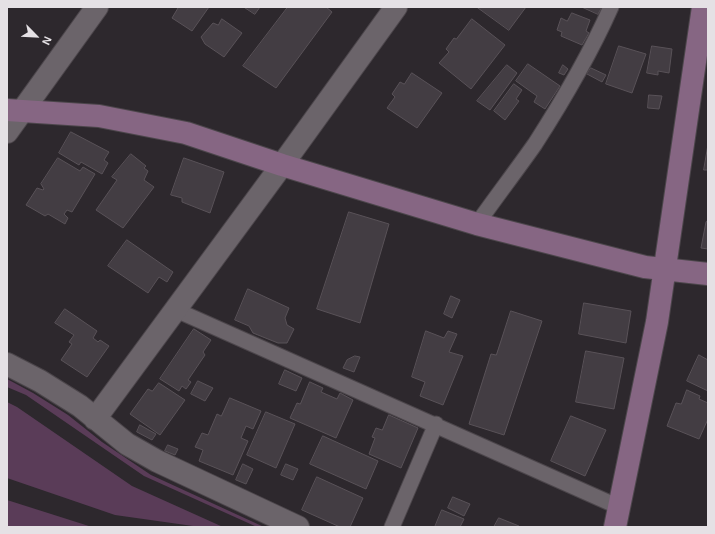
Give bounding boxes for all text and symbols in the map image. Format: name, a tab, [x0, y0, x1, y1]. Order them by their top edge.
north arrow	[16, 16, 56, 56]
text: N	[40, 35, 54, 47]

